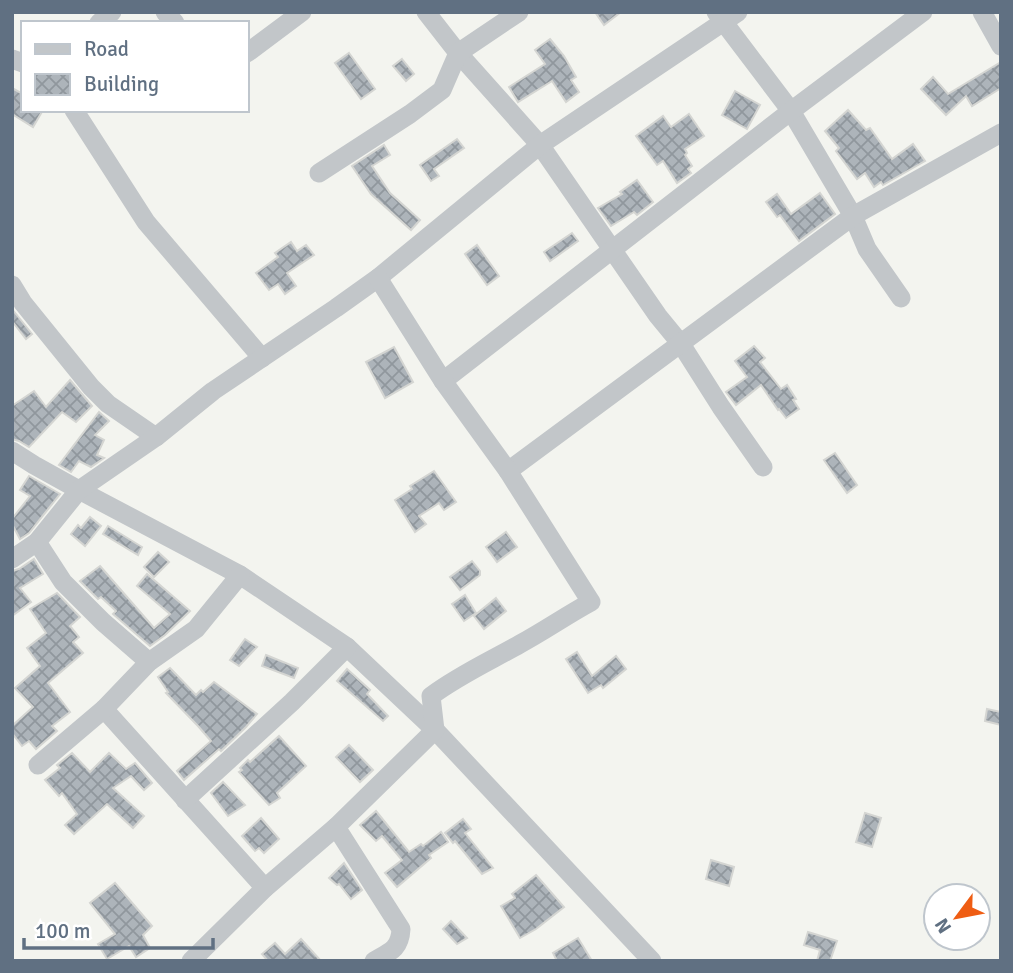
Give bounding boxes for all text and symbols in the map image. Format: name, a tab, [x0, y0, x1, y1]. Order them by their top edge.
legend	[21, 21, 248, 112]
text: Road	[84, 36, 129, 62]
text: Building	[84, 71, 159, 97]
north arrow	[922, 882, 992, 952]
scale bar	[24, 906, 214, 950]
text: N	[930, 914, 957, 937]
text: 100 m	[35, 918, 90, 944]

